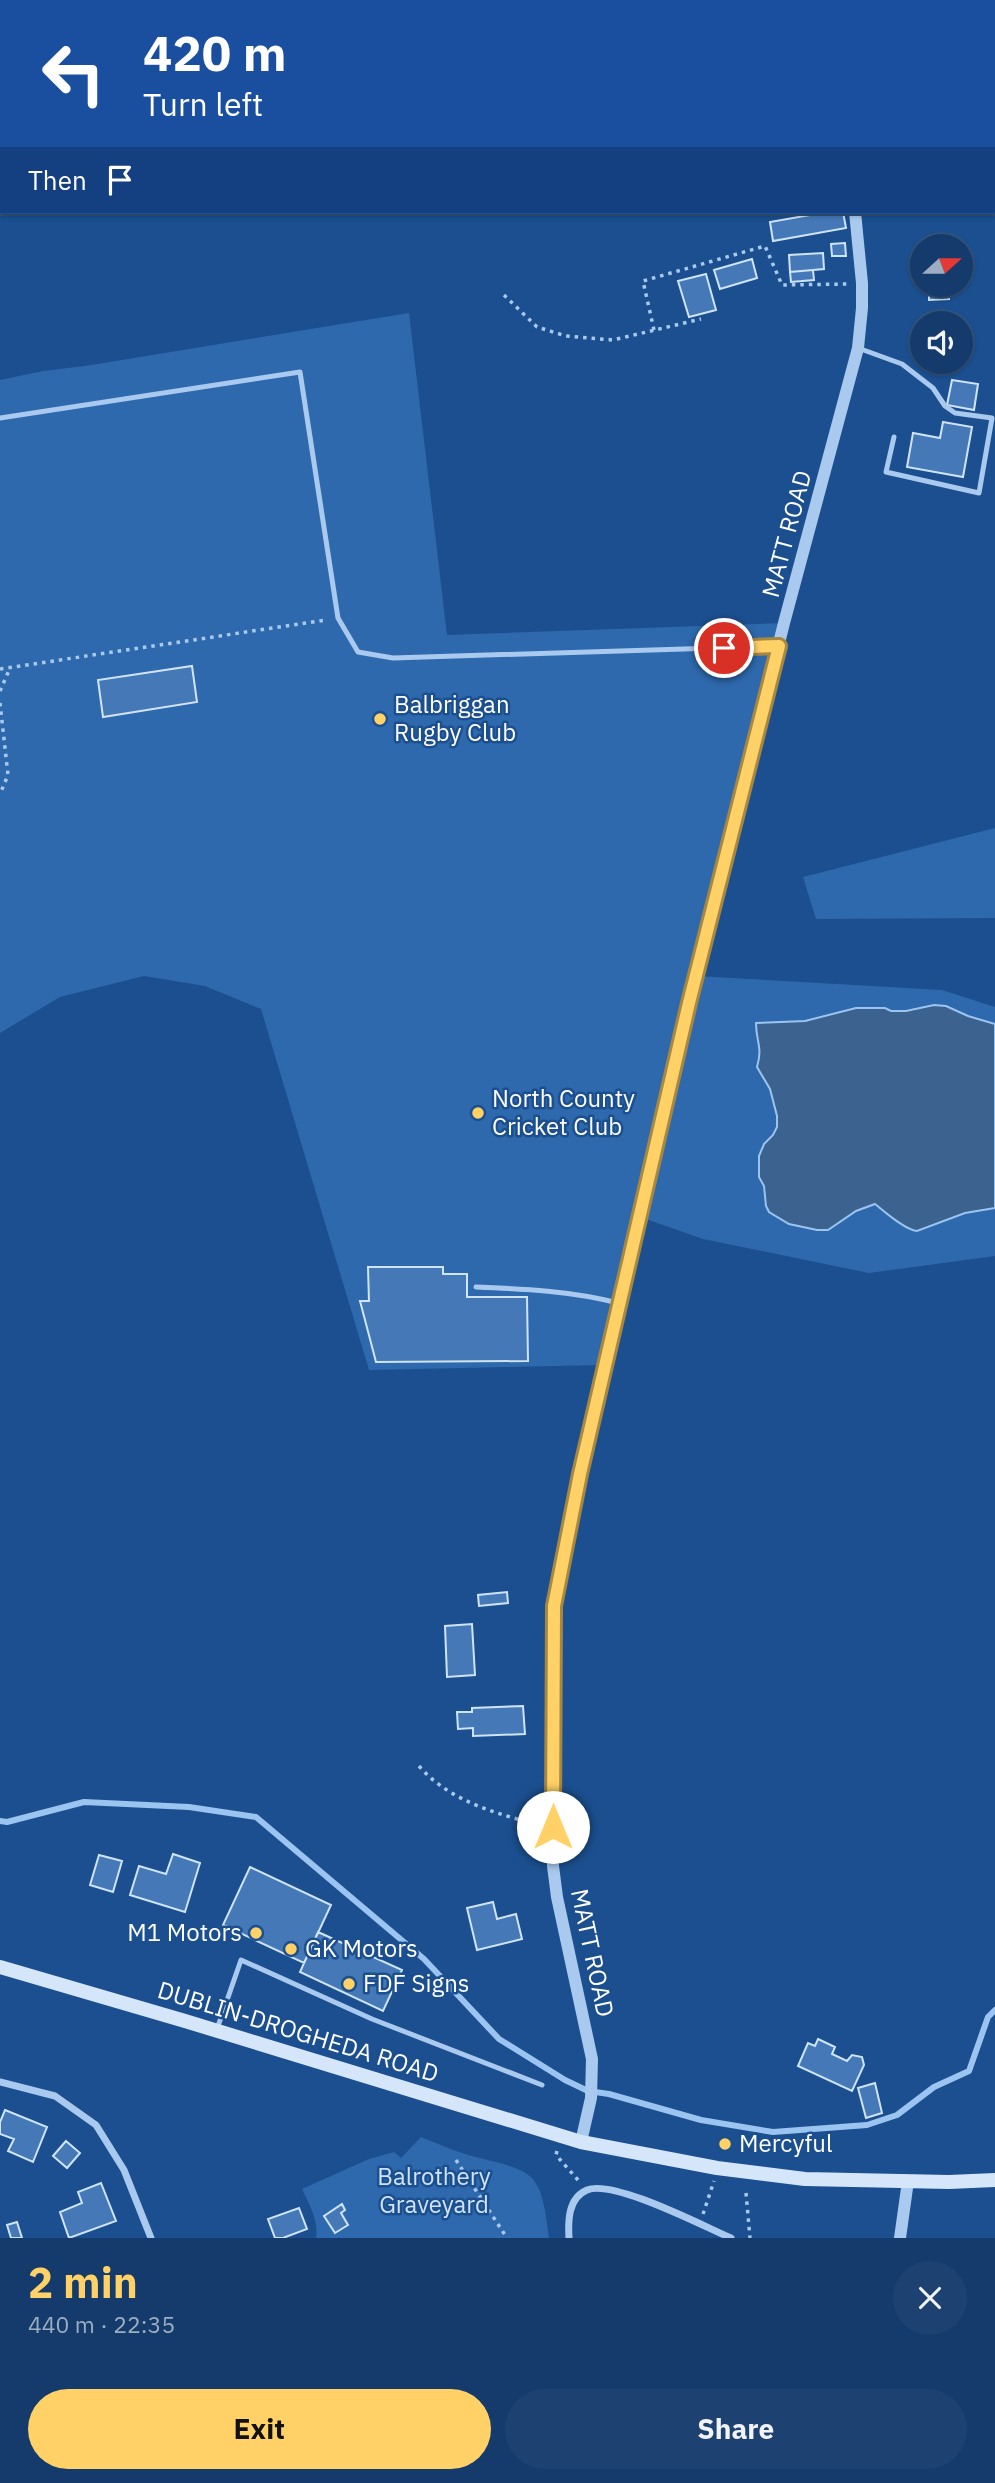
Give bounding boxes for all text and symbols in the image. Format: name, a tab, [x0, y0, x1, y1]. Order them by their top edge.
text: 420 m	[143, 21, 287, 84]
icon: left	[28, 28, 119, 119]
text: Turn left	[143, 83, 263, 125]
icon: arrive	[101, 161, 139, 199]
text: Then	[28, 163, 87, 197]
north arrow	[910, 234, 973, 298]
map controls	[910, 234, 973, 374]
button: sound	[910, 311, 973, 374]
street label: MATT ROAD	[754, 467, 818, 601]
pin	[694, 618, 754, 678]
icon: arrive	[705, 629, 743, 667]
place label: Balbriggan Rugby Club	[394, 688, 516, 748]
marker: Balbriggan Rugby Club	[372, 711, 388, 727]
place label: North County Cricket Club	[492, 1082, 635, 1142]
marker: North County Cricket Club	[470, 1105, 486, 1121]
position arrow	[516, 1790, 590, 1864]
street label: MATT ROAD	[564, 1886, 622, 2020]
place label: M1 Motors	[127, 1916, 242, 1948]
marker: M1 Motors	[248, 1925, 264, 1941]
place label: GK Motors	[305, 1932, 418, 1964]
marker: GK Motors	[283, 1941, 299, 1957]
place label: FDF Signs	[363, 1967, 470, 1999]
street label: DUBLIN-DROGHEDA ROAD	[154, 1973, 443, 2089]
marker: FDF Signs	[341, 1976, 357, 1992]
place label: Mercyful	[739, 2127, 832, 2159]
marker: Mercyful	[717, 2136, 733, 2152]
park label: Balrothery Graveyard	[377, 2160, 491, 2220]
text: 2 min	[28, 2255, 138, 2310]
button: close	[893, 2261, 967, 2335]
text: 440 m · 22:35	[28, 2309, 175, 2339]
button: Exit	[28, 2389, 491, 2469]
button: Share	[505, 2389, 967, 2469]

